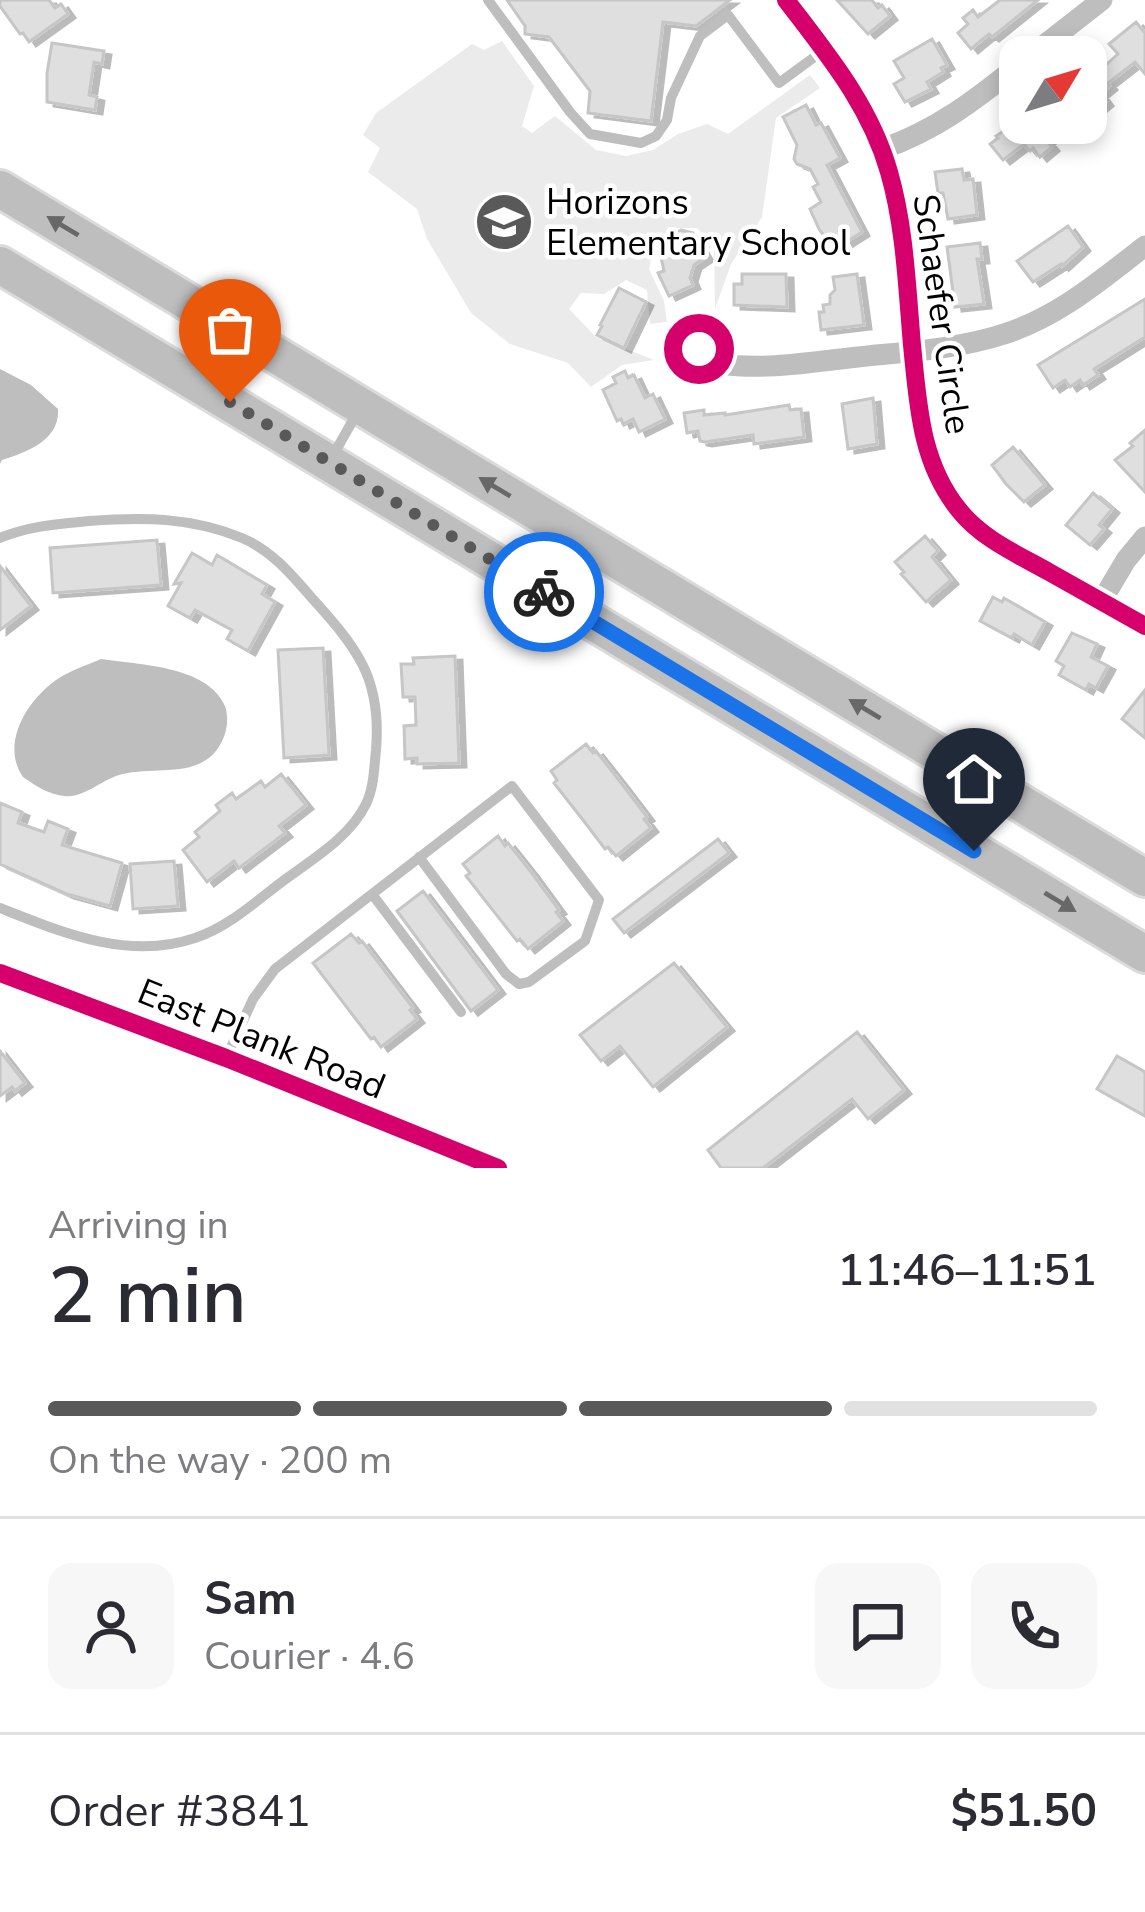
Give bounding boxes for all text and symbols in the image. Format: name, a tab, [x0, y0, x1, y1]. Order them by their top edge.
north arrow	[999, 36, 1107, 144]
map controls	[999, 36, 1107, 144]
place label: Horizons Elementary School	[546, 178, 851, 268]
school or university icon: Horizons Elementary School	[473, 191, 535, 253]
street label: Schaefer Circle	[900, 191, 983, 437]
one-way arrow	[46, 217, 80, 238]
pin	[179, 279, 281, 402]
icon: bag	[197, 297, 263, 363]
one-way arrow	[478, 477, 512, 498]
courier	[484, 532, 604, 652]
icon: bike	[511, 559, 577, 625]
one-way arrow	[848, 700, 882, 721]
pin	[923, 728, 1025, 851]
icon: home	[941, 746, 1007, 812]
one-way arrow	[1043, 891, 1077, 912]
street label: East Plank Road	[130, 967, 392, 1111]
text: Arriving in	[48, 1199, 229, 1252]
text: 11:46–11:51	[837, 1240, 1097, 1301]
text: 2 min	[48, 1243, 247, 1350]
text: On the way · 200 m	[48, 1434, 392, 1487]
button: person	[48, 1563, 174, 1689]
button: chat	[815, 1563, 941, 1689]
button: phone	[971, 1563, 1097, 1689]
text: Sam	[204, 1569, 296, 1630]
text: Courier · 4.6	[204, 1630, 415, 1683]
text: Order #3841	[48, 1781, 311, 1842]
text: $51.50	[951, 1781, 1097, 1842]

